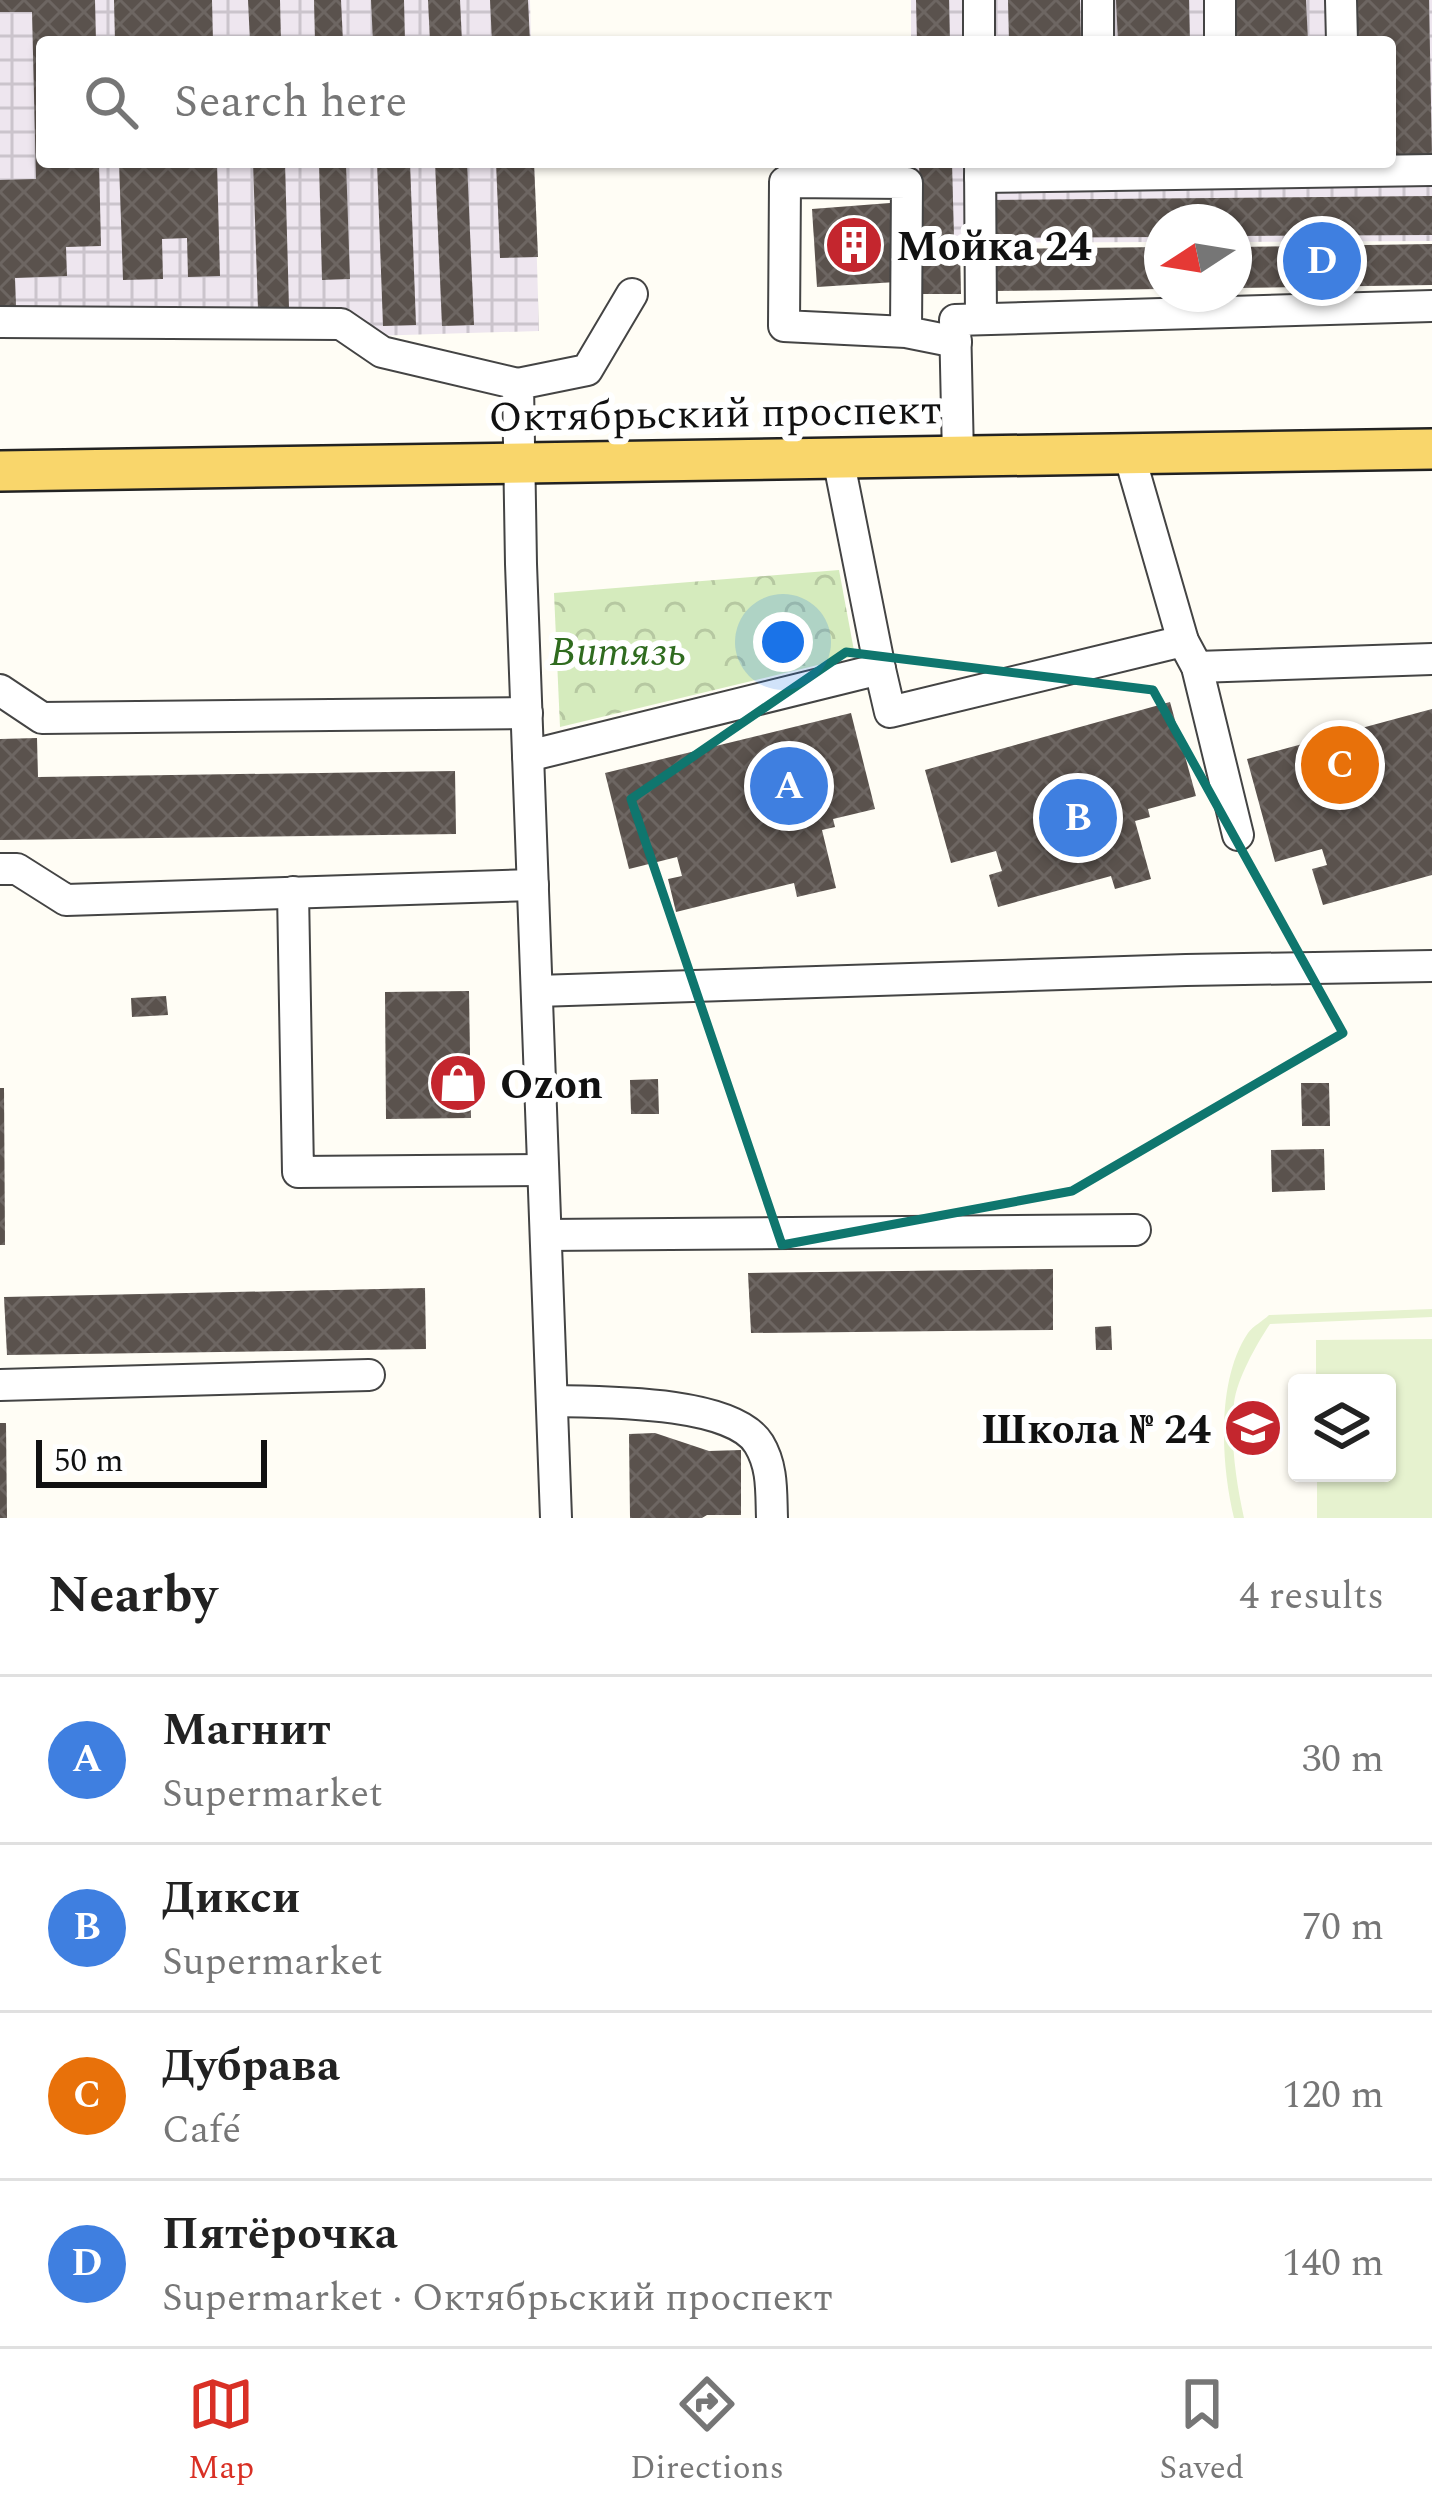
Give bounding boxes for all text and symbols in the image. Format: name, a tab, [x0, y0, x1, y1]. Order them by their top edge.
search box	[36, 36, 1396, 168]
text: Search here	[174, 68, 407, 137]
icon: search	[78, 69, 144, 135]
north arrow	[1144, 204, 1252, 312]
building icon: Мойка 24	[823, 214, 885, 276]
place label: Мойка 24	[896, 216, 1092, 279]
pin: D	[1283, 216, 1361, 306]
street label: Октябрьский проспект	[488, 379, 942, 450]
your location	[753, 612, 813, 672]
park label: Витязь	[549, 621, 687, 684]
pin: C	[1301, 720, 1379, 810]
pin: A	[750, 741, 828, 831]
pin: B	[1039, 773, 1117, 863]
shop icon: Ozon	[427, 1052, 489, 1114]
place label: Ozon	[500, 1054, 603, 1117]
map controls	[1288, 1374, 1396, 1482]
button: layers	[1288, 1374, 1396, 1482]
school or university icon: Школа № 24	[1222, 1397, 1284, 1459]
place label: Школа № 24	[981, 1399, 1211, 1462]
scale bar	[36, 1434, 267, 1487]
text: 50 m	[54, 1436, 124, 1486]
text: Nearby	[48, 1557, 217, 1635]
text: 4 results	[1240, 1567, 1384, 1626]
text: Магнит	[162, 1696, 331, 1765]
text: A	[72, 1730, 102, 1789]
text: 30 m	[1302, 1730, 1384, 1789]
text: Supermarket	[162, 1765, 383, 1824]
text: Дикси	[162, 1864, 301, 1933]
text: B	[73, 1898, 101, 1957]
text: 70 m	[1302, 1898, 1384, 1957]
text: Supermarket	[162, 1933, 383, 1992]
text: Дубрава	[162, 2032, 340, 2101]
text: C	[73, 2066, 101, 2125]
text: 120 m	[1282, 2066, 1384, 2125]
text: Café	[162, 2101, 241, 2160]
text: Пятёрочка	[162, 2200, 398, 2269]
text: D	[71, 2234, 103, 2293]
text: 140 m	[1282, 2234, 1384, 2293]
text: Supermarket · Октябрьский проспект	[162, 2269, 833, 2328]
tab: Map	[188, 2371, 254, 2493]
tab: Directions	[630, 2371, 784, 2493]
tab: Saved	[1160, 2371, 1244, 2493]

